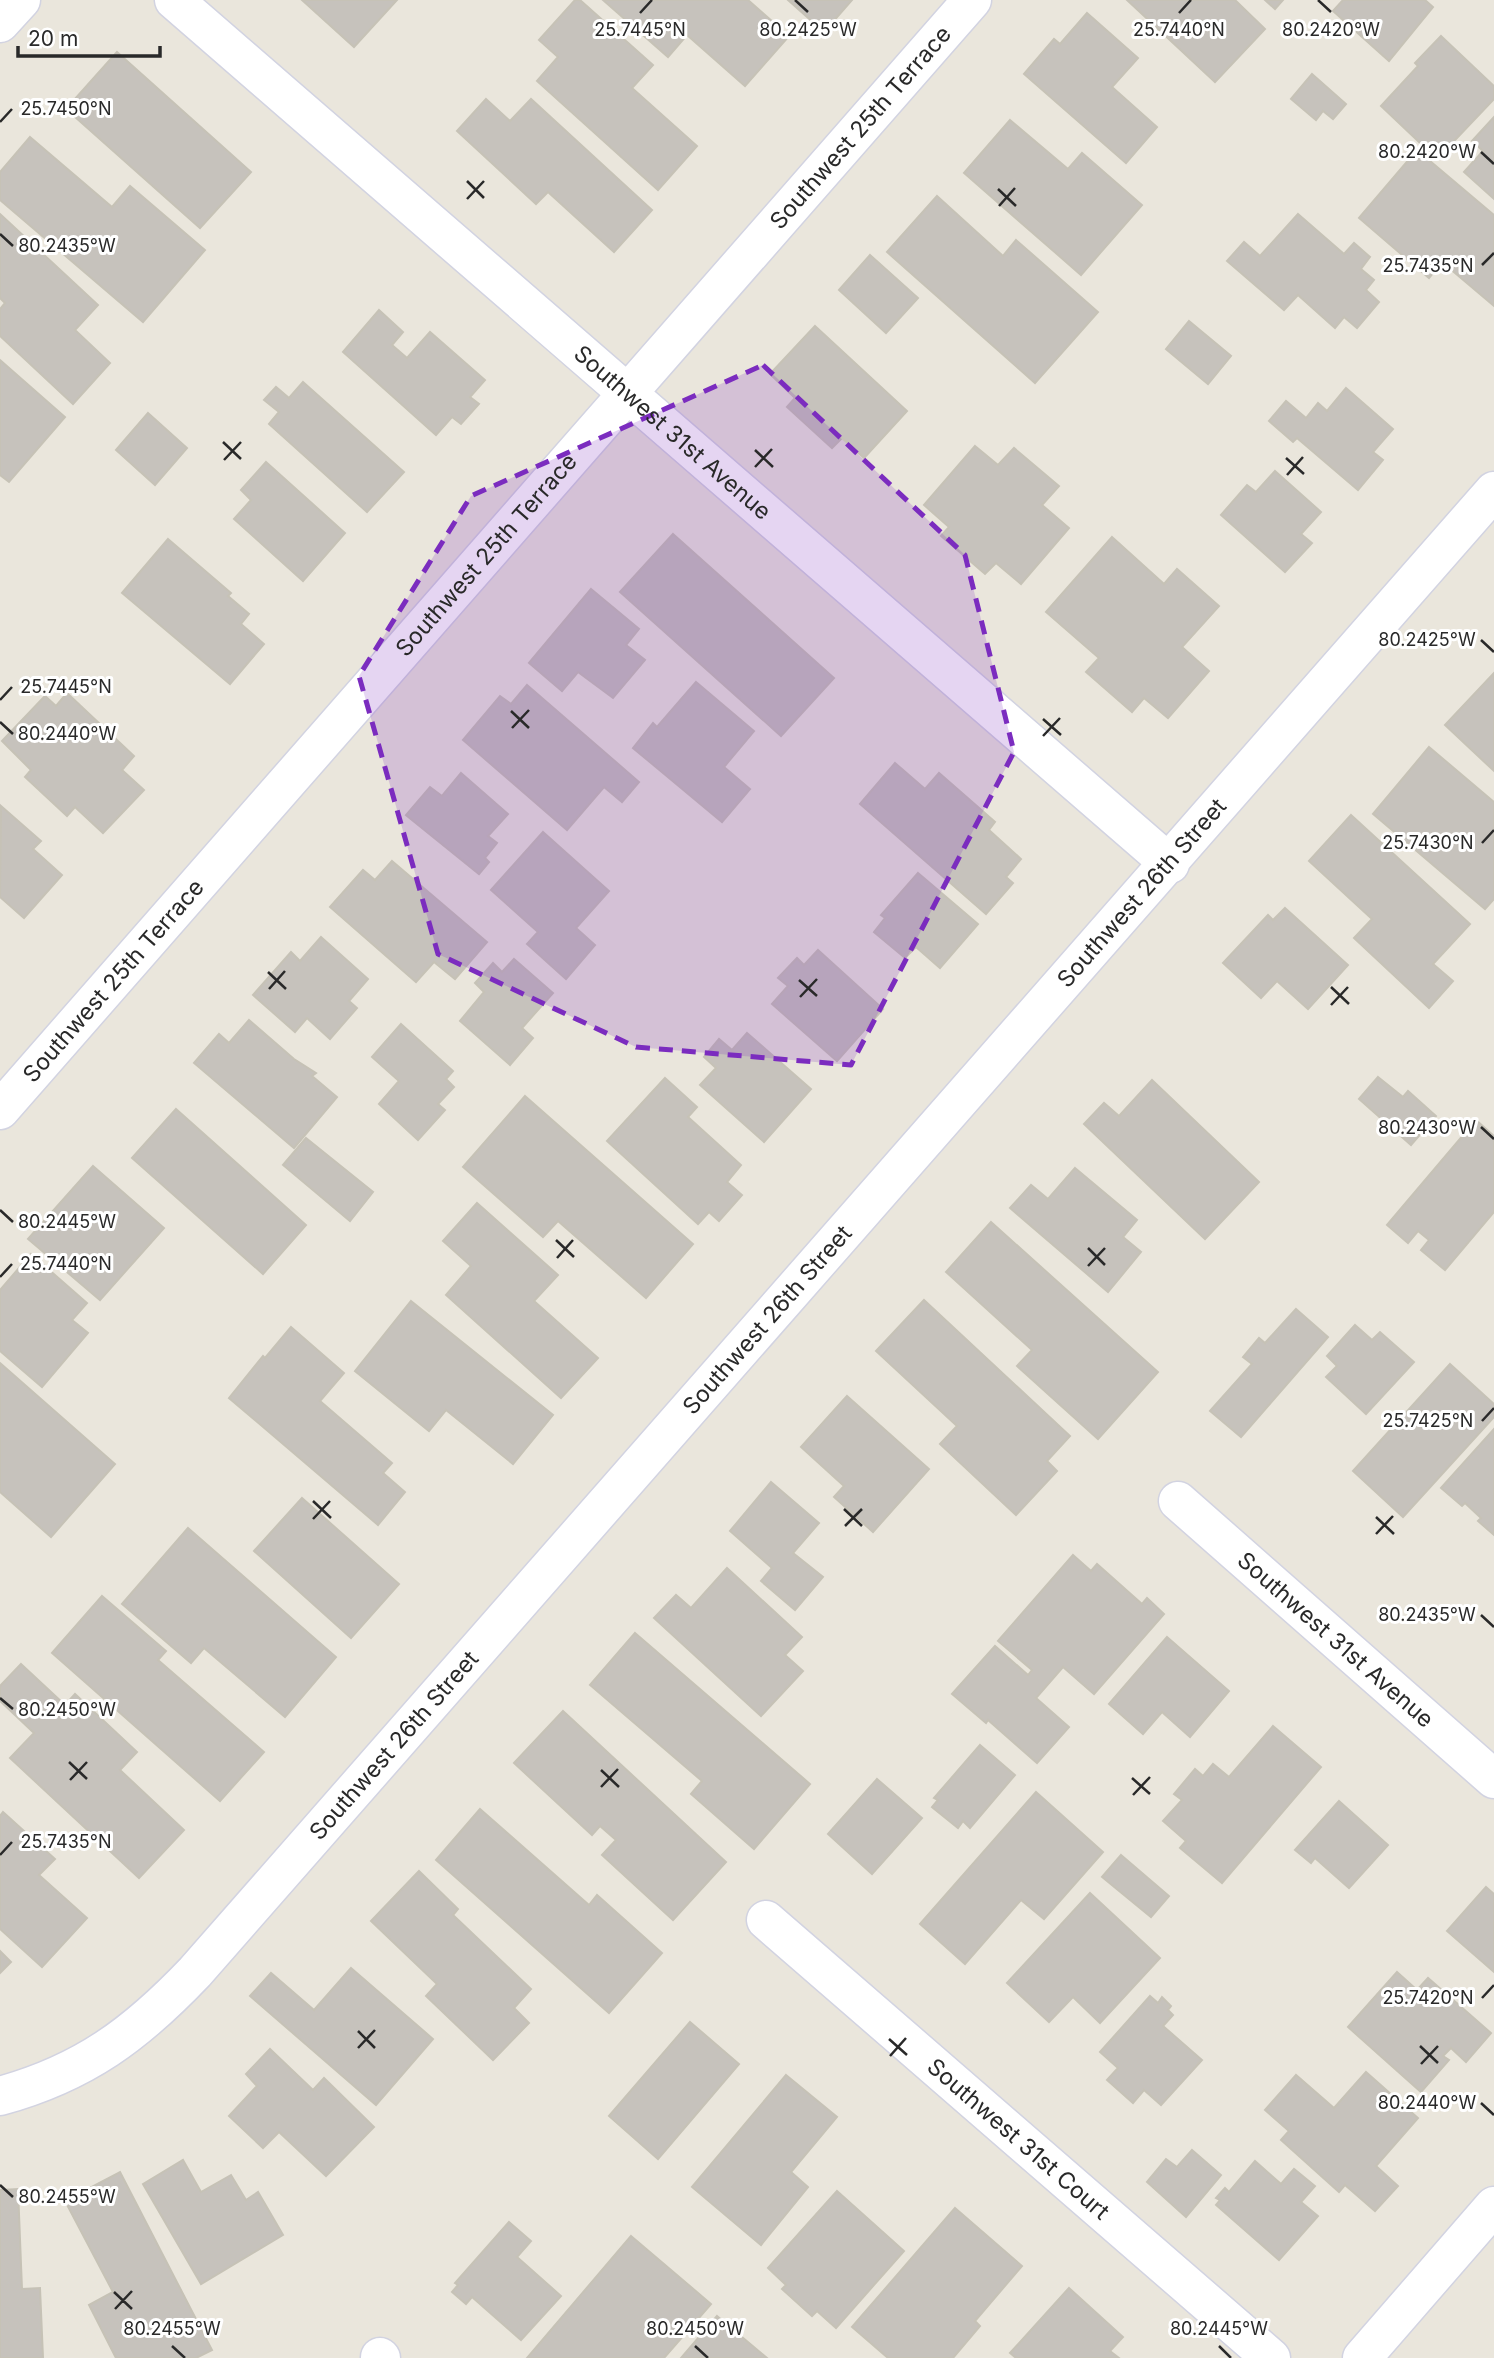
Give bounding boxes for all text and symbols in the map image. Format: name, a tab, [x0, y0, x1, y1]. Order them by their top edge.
scale bar	[18, 14, 159, 58]
text: 25.7445°N	[594, 19, 686, 40]
text: 80.2425°W	[759, 19, 857, 40]
text: 25.7440°N	[1133, 19, 1225, 40]
text: 80.2420°W	[1282, 19, 1380, 40]
street label: Southwest 25th Terrace	[764, 20, 957, 235]
text: 20 m	[28, 26, 78, 51]
text: 25.7450°N	[20, 98, 112, 119]
text: 80.2420°W	[1378, 141, 1476, 162]
text: 80.2435°W	[18, 235, 116, 256]
text: 25.7435°N	[1383, 255, 1473, 276]
street label: Southwest 31st Avenue	[568, 339, 777, 526]
street label: Southwest 25th Terrace	[390, 448, 583, 662]
text: 80.2425°W	[1378, 629, 1476, 650]
text: 25.7445°N	[20, 676, 112, 697]
text: 80.2440°W	[18, 723, 116, 744]
street label: Southwest 26th Street	[1051, 792, 1232, 993]
text: 25.7430°N	[1382, 832, 1474, 853]
street label: Southwest 25th Terrace	[17, 873, 210, 1088]
text: 80.2430°W	[1378, 1117, 1476, 1138]
text: 80.2445°W	[18, 1211, 116, 1232]
street label: Southwest 26th Street	[677, 1219, 858, 1420]
text: 25.7440°N	[20, 1253, 112, 1274]
text: 25.7425°N	[1383, 1410, 1473, 1431]
street label: Southwest 31st Avenue	[1232, 1546, 1439, 1733]
text: 80.2435°W	[1378, 1604, 1476, 1625]
street label: Southwest 26th Street	[304, 1645, 485, 1846]
text: 80.2450°W	[18, 1699, 116, 1720]
text: 25.7435°N	[21, 1831, 111, 1852]
text: 25.7420°N	[1382, 1987, 1474, 2008]
street label: Southwest 31st Court	[922, 2052, 1115, 2226]
text: 80.2440°W	[1378, 2092, 1476, 2113]
text: 80.2455°W	[18, 2186, 116, 2207]
text: 80.2455°W	[123, 2318, 221, 2339]
text: 80.2450°W	[646, 2318, 744, 2339]
text: 80.2445°W	[1170, 2318, 1268, 2339]

